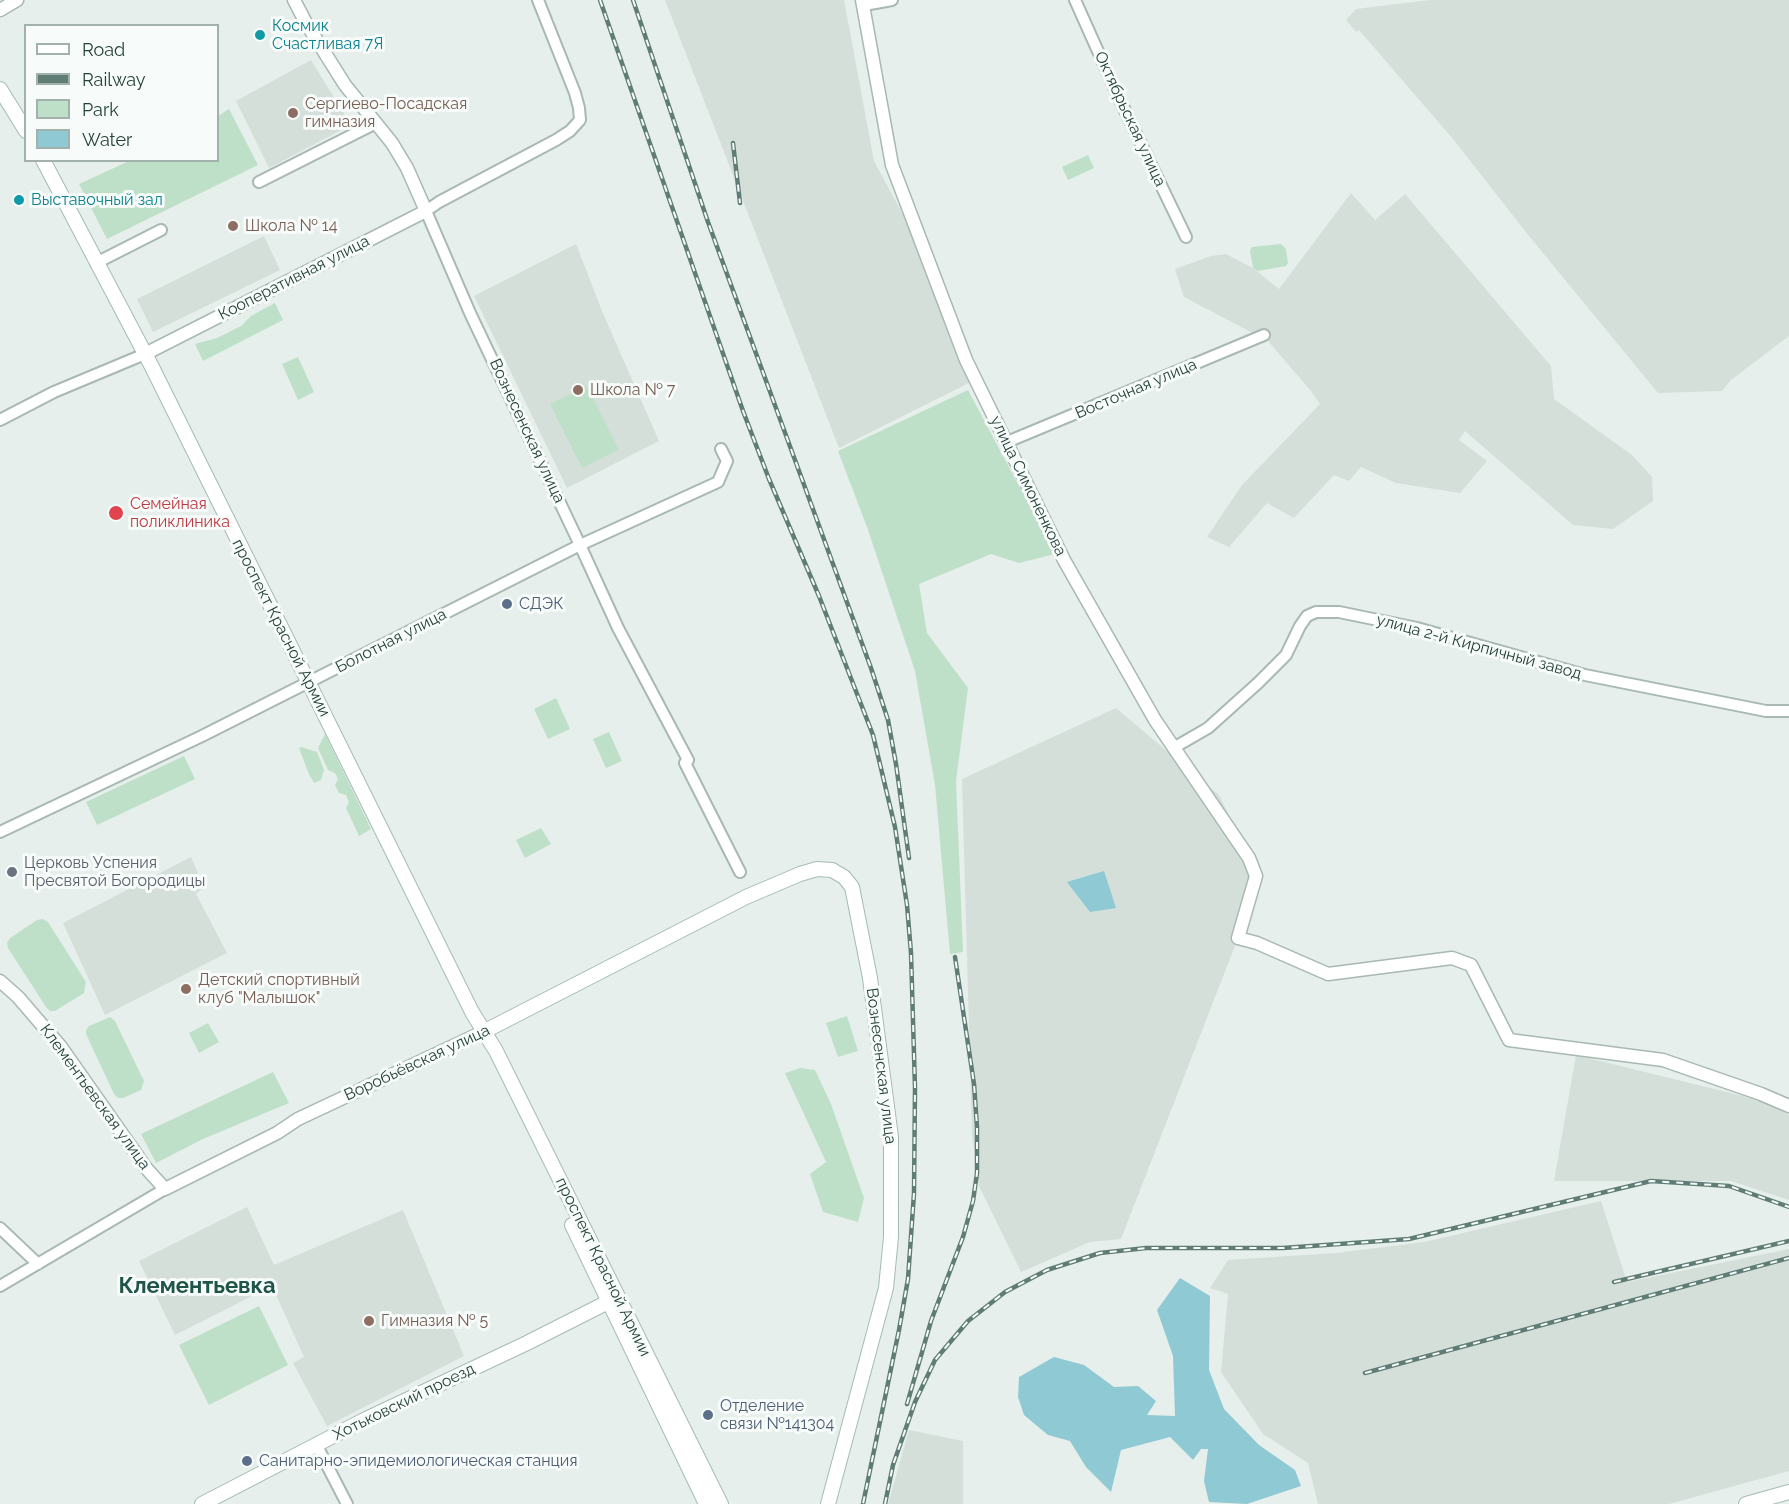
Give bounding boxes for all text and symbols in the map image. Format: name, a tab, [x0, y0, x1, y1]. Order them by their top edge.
place label: Космик Счастливая 7Я	[272, 16, 383, 54]
legend	[24, 24, 219, 162]
marker: Космик Счастливая 7Я	[253, 28, 267, 42]
text: Road	[82, 39, 125, 60]
street label: Октябрьская улица	[1090, 48, 1170, 190]
text: Railway	[82, 69, 146, 90]
place label: Сергиево-Посадская гимназия	[305, 94, 467, 132]
text: Park	[82, 99, 119, 120]
marker: Сергиево-Посадская гимназия	[286, 106, 300, 120]
text: Water	[82, 129, 132, 150]
place label: Выставочный зал	[31, 190, 163, 210]
marker: Выставочный зал	[12, 193, 26, 207]
place label: Школа № 14	[245, 216, 337, 236]
marker: Школа № 14	[226, 219, 240, 233]
street label: Кооперативная улица	[215, 232, 373, 324]
street label: Восточная улица	[1072, 355, 1200, 423]
street label: Вознесенская улица	[485, 356, 569, 506]
place label: Школа № 7	[590, 380, 675, 400]
marker: Школа № 7	[571, 383, 585, 397]
street label: улица Симоненкова	[986, 413, 1070, 559]
place label: Семейная поликлиника	[130, 494, 230, 532]
marker: Семейная поликлиника	[107, 504, 125, 522]
street label: проспект Красной Армии	[228, 536, 334, 720]
place label: СДЭК	[519, 594, 563, 614]
marker: СДЭК	[500, 597, 514, 611]
street label: Болотная улица	[332, 605, 450, 677]
street label: улица 2-й Кирпичный завод	[1374, 610, 1584, 684]
place label: Церковь Успения Пресвятой Богородицы	[24, 853, 205, 891]
marker: Церковь Успения Пресвятой Богородицы	[5, 865, 19, 879]
place label: Детский спортивный клуб "Малышок"	[198, 970, 360, 1008]
marker: Детский спортивный клуб "Малышок"	[179, 982, 193, 996]
street label: Вознесенская улица	[862, 987, 900, 1145]
street label: Клементьевская улица	[36, 1020, 154, 1174]
street label: Воробьёвская улица	[341, 1021, 493, 1105]
street label: проспект Красной Армии	[551, 1174, 655, 1360]
district label: Клементьевка	[118, 1273, 276, 1299]
place label: Гимназия № 5	[381, 1311, 488, 1331]
marker: Гимназия № 5	[362, 1314, 376, 1328]
street label: Хотьковский проезд	[330, 1359, 478, 1445]
place label: Отделение связи №141304	[720, 1396, 834, 1434]
marker: Отделение связи №141304	[701, 1408, 715, 1422]
place label: Санитарно-эпидемиологическая станция	[259, 1451, 578, 1471]
marker: Санитарно-эпидемиологическая станция	[240, 1454, 254, 1468]

